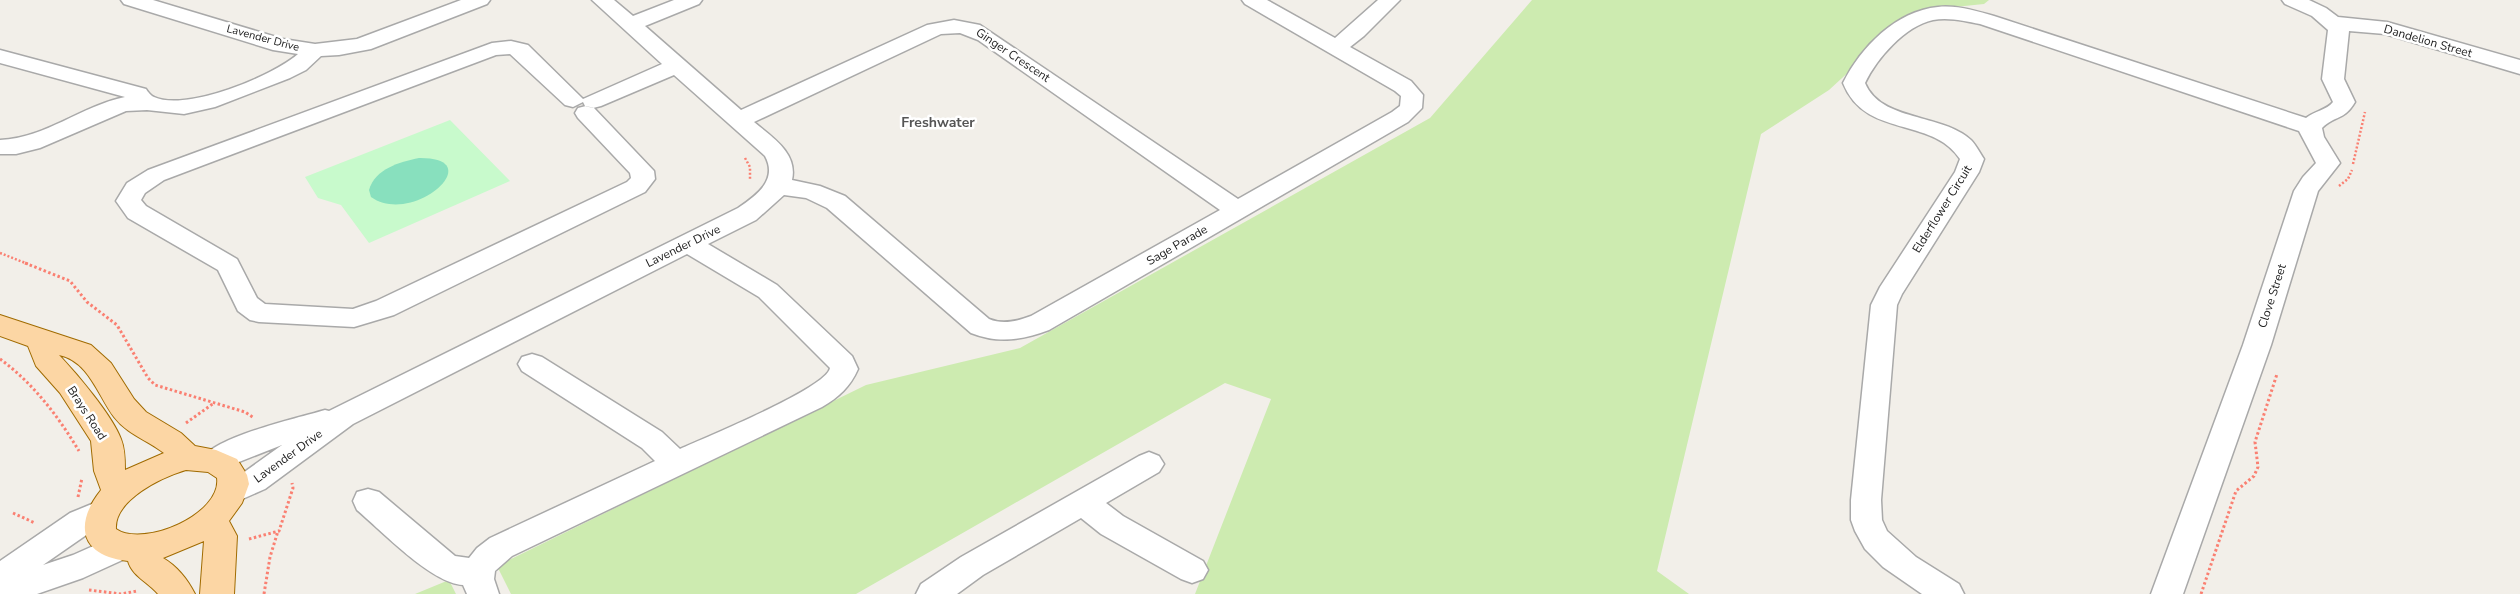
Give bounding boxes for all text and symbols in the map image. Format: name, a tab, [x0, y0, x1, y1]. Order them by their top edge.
street label: Lavender Drive	[225, 21, 301, 55]
street label: Dandelion Street	[2382, 21, 2475, 61]
street label: Ginger Crescent	[973, 24, 1054, 86]
district label: Freshwater	[901, 113, 975, 132]
street label: Elderflower Circuit	[1909, 161, 1976, 256]
street label: Lavender Drive	[643, 221, 723, 271]
street label: Sage Parade	[1144, 221, 1210, 269]
street label: Clove Street	[2254, 261, 2290, 330]
street label: Brays Road	[64, 383, 110, 443]
street label: Lavender Drive	[250, 426, 326, 486]

